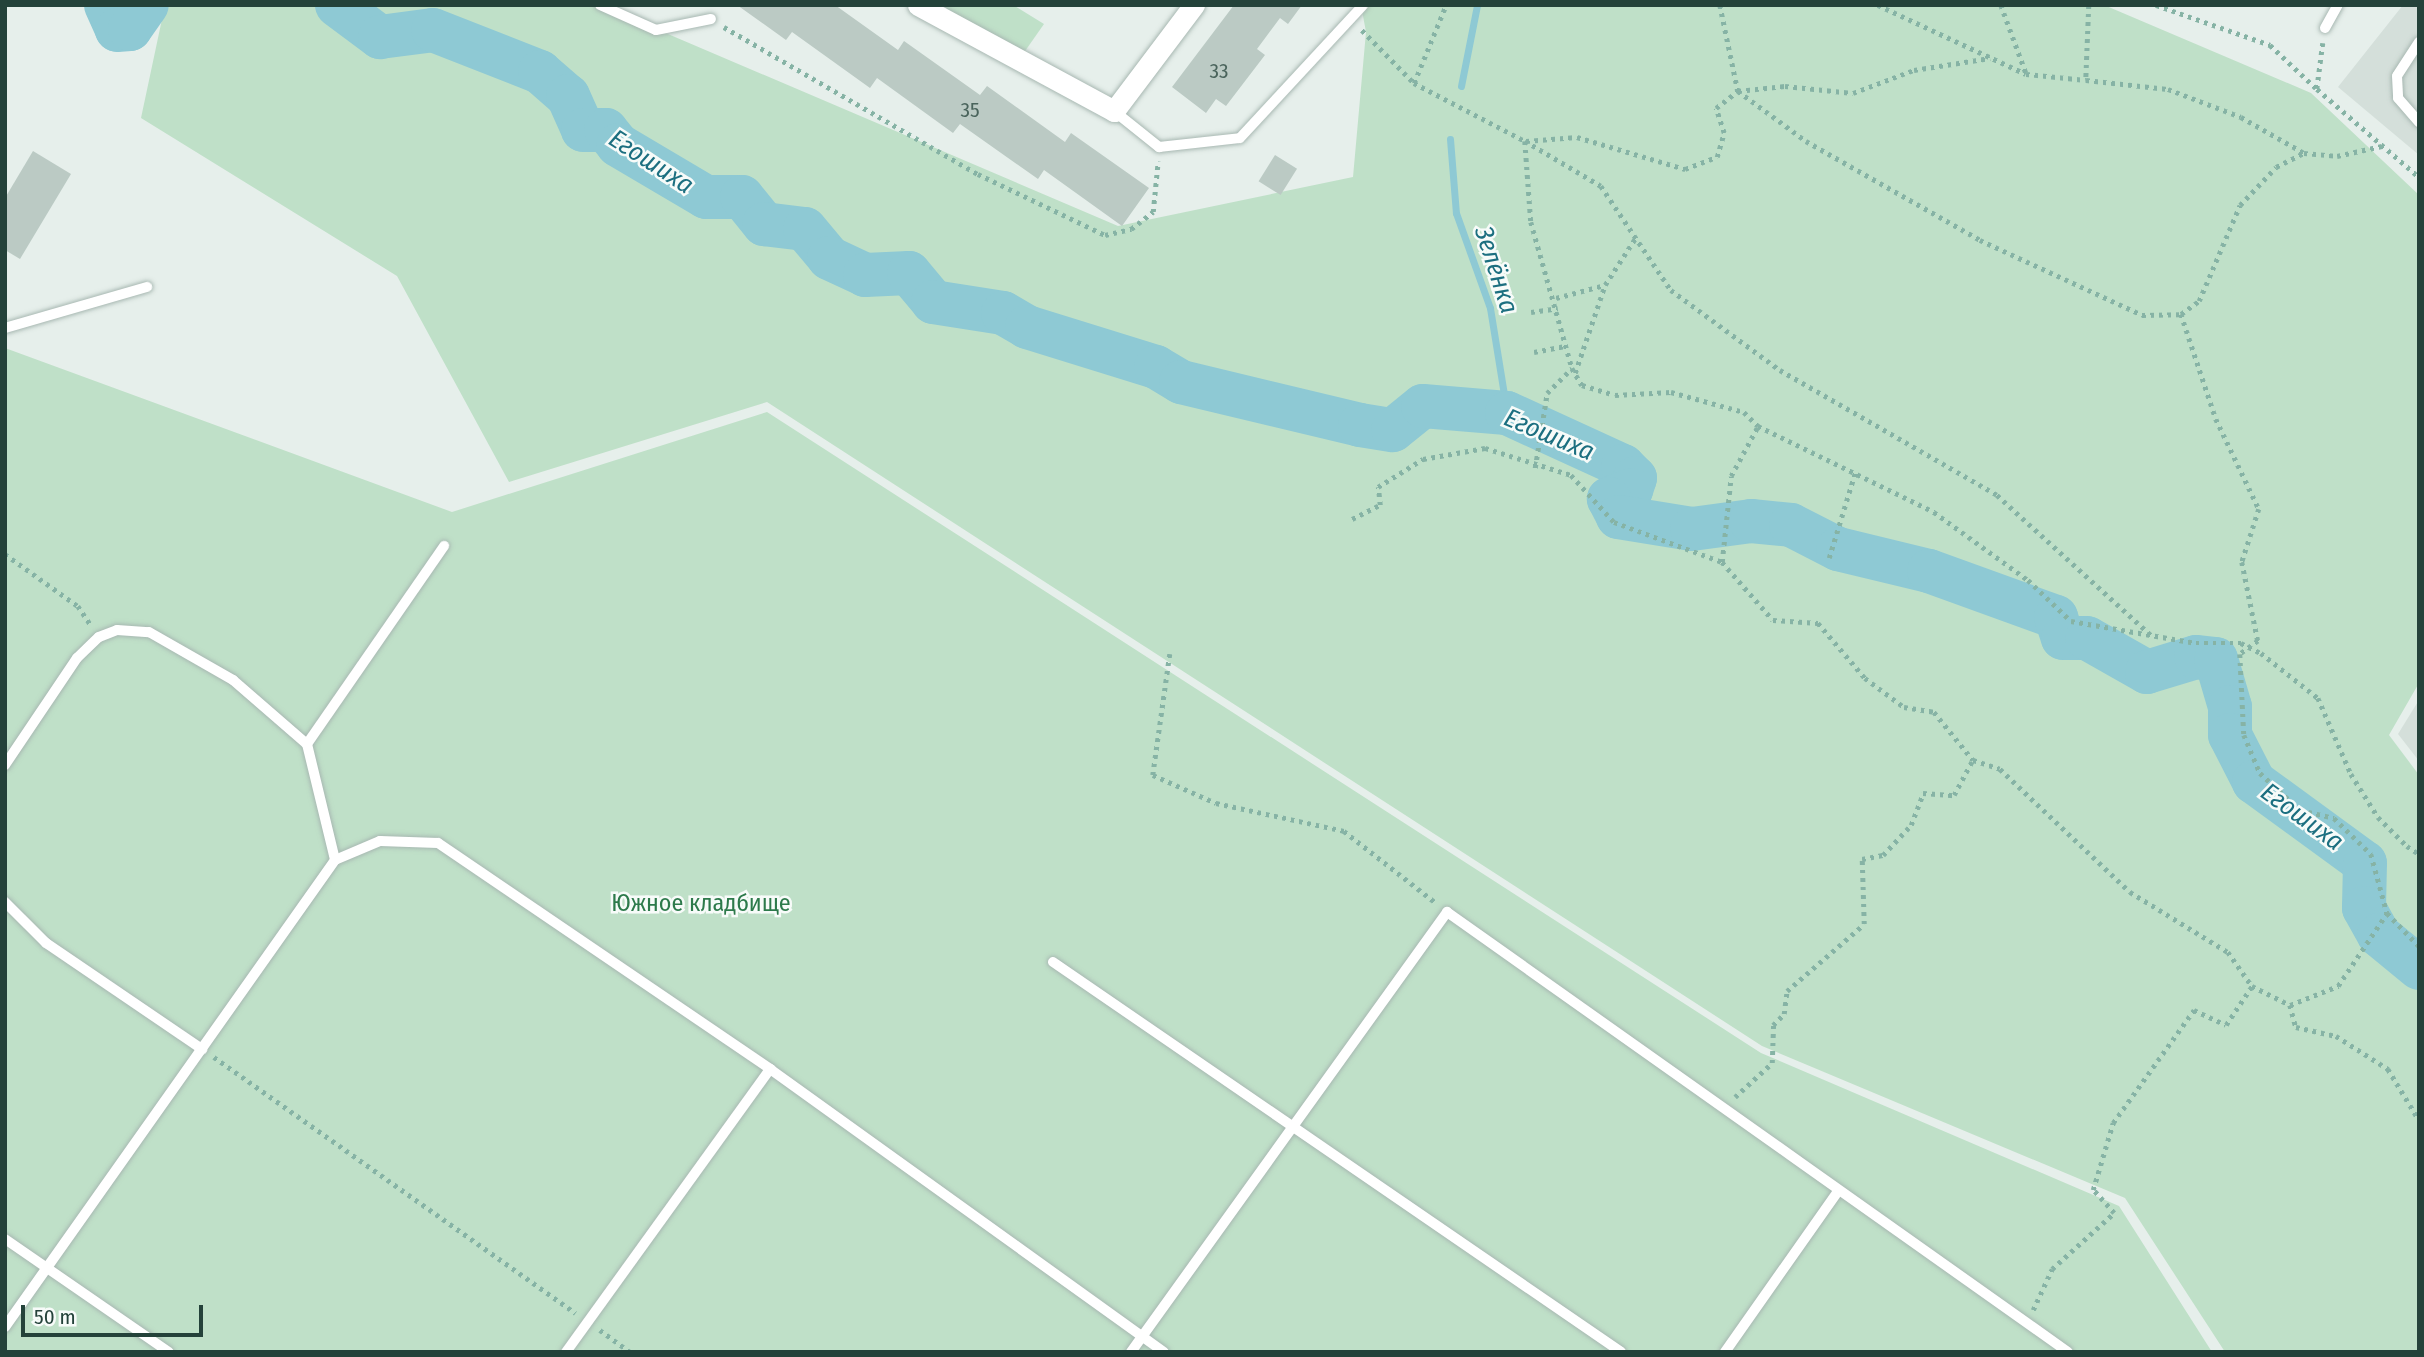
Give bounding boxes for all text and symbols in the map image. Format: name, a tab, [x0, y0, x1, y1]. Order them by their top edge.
house number: 33	[1210, 58, 1228, 84]
house number: 35	[960, 97, 980, 123]
water label: Егошиха	[603, 123, 699, 201]
water label: Зелёнка	[1467, 223, 1525, 317]
water label: Егошиха	[1499, 402, 1599, 468]
water label: Егошиха	[2255, 777, 2349, 857]
park label: Южное кладбище	[611, 890, 791, 918]
scale bar	[24, 1290, 206, 1334]
text: 50 m	[34, 1304, 76, 1330]

